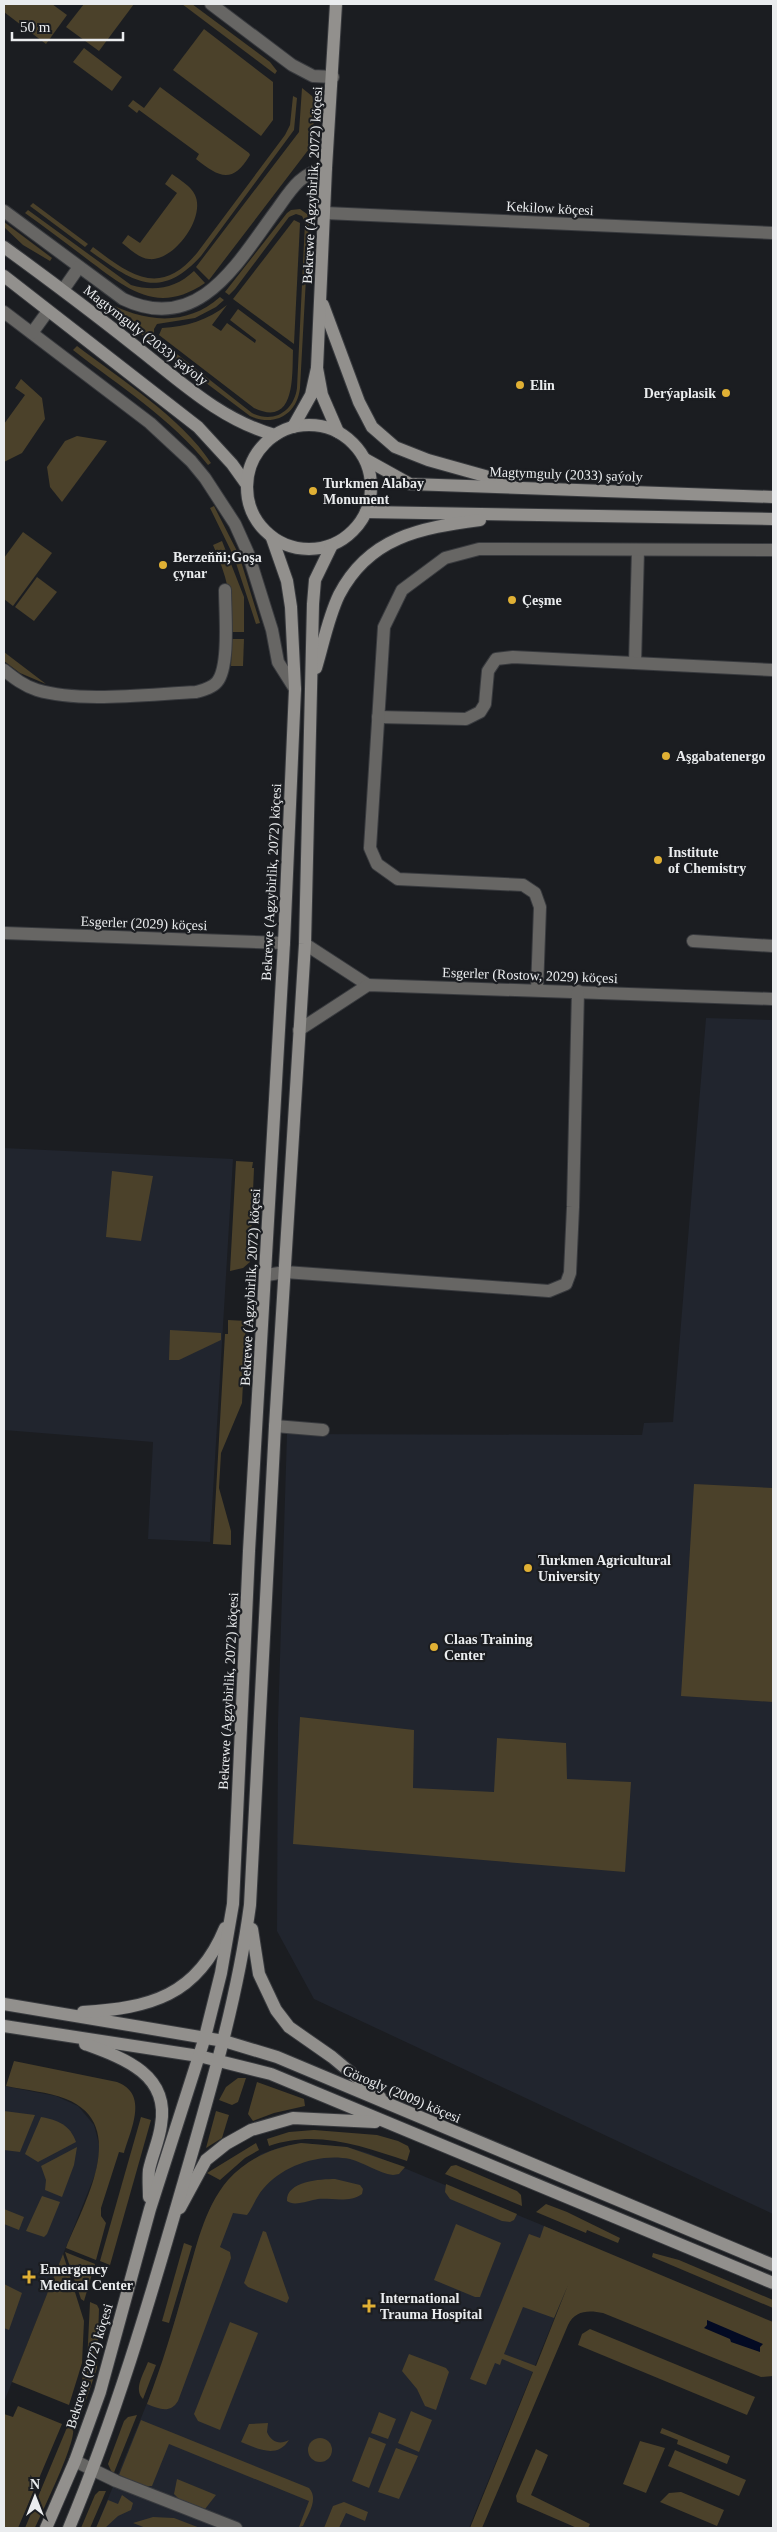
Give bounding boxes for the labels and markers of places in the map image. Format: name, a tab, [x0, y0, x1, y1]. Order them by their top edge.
place label: Elin	[530, 378, 555, 393]
marker: Elin	[514, 379, 526, 391]
place label: Derýaplasik	[644, 386, 716, 401]
marker: Derýaplasik	[720, 387, 732, 399]
place label: Turkmen Alabay Monument	[323, 476, 424, 507]
marker: Turkmen Alabay Monument	[307, 485, 319, 497]
place label: Berzeňňi;Goşa çynar	[173, 550, 262, 581]
marker: Berzeňňi;Goşa çynar	[157, 559, 169, 571]
place label: Çeşme	[522, 593, 562, 608]
marker: Çeşme	[506, 594, 518, 606]
place label: Aşgabatenergo	[676, 749, 765, 764]
marker: Aşgabatenergo	[660, 750, 672, 762]
place label: Institute of Chemistry	[668, 845, 746, 876]
marker: Institute of Chemistry	[652, 854, 664, 866]
place label: Turkmen Agricultural University	[538, 1553, 671, 1584]
marker: Turkmen Agricultural University	[522, 1562, 534, 1574]
place label: Claas Training Center	[444, 1632, 533, 1663]
marker: Claas Training Center	[428, 1641, 440, 1653]
place label: Emergency Medical Center	[40, 2262, 133, 2293]
marker: Emergency Medical Center	[22, 2270, 36, 2284]
place label: International Trauma Hospital	[380, 2291, 482, 2322]
marker: International Trauma Hospital	[362, 2299, 376, 2313]

